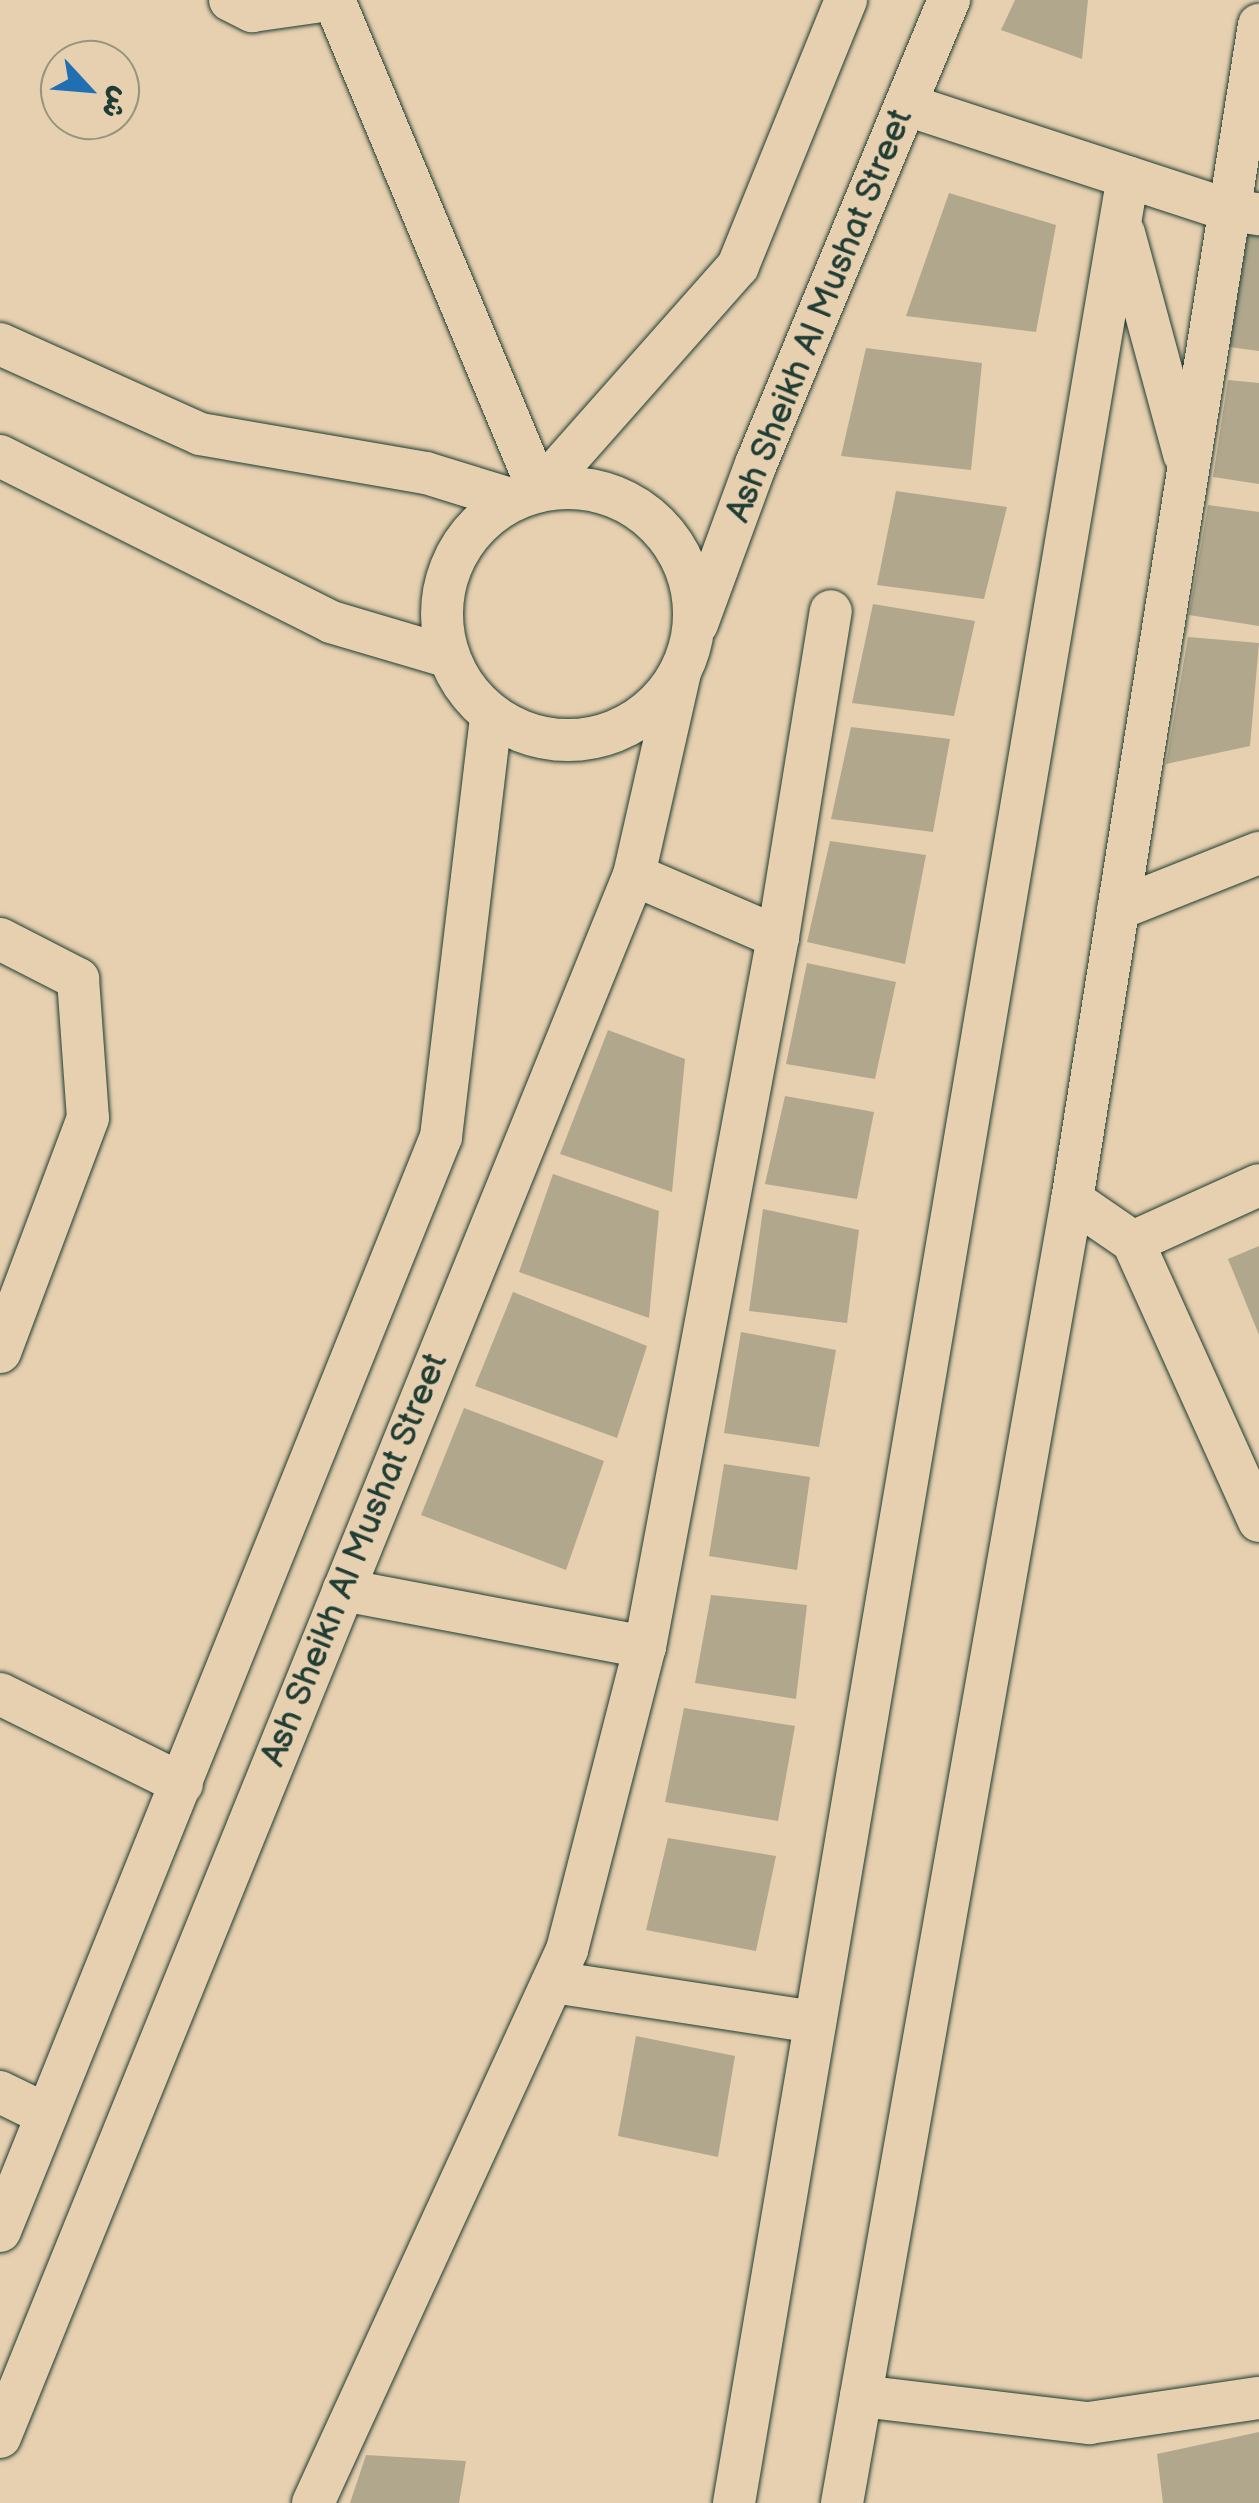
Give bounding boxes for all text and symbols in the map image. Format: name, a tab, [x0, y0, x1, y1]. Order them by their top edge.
north arrow	[40, 40, 140, 140]
text: ش	[94, 81, 137, 124]
street label: Ash Sheikh Al Mushat Street	[718, 103, 922, 529]
street label: Ash Sheikh Al Mushat Street	[253, 1347, 457, 1773]

